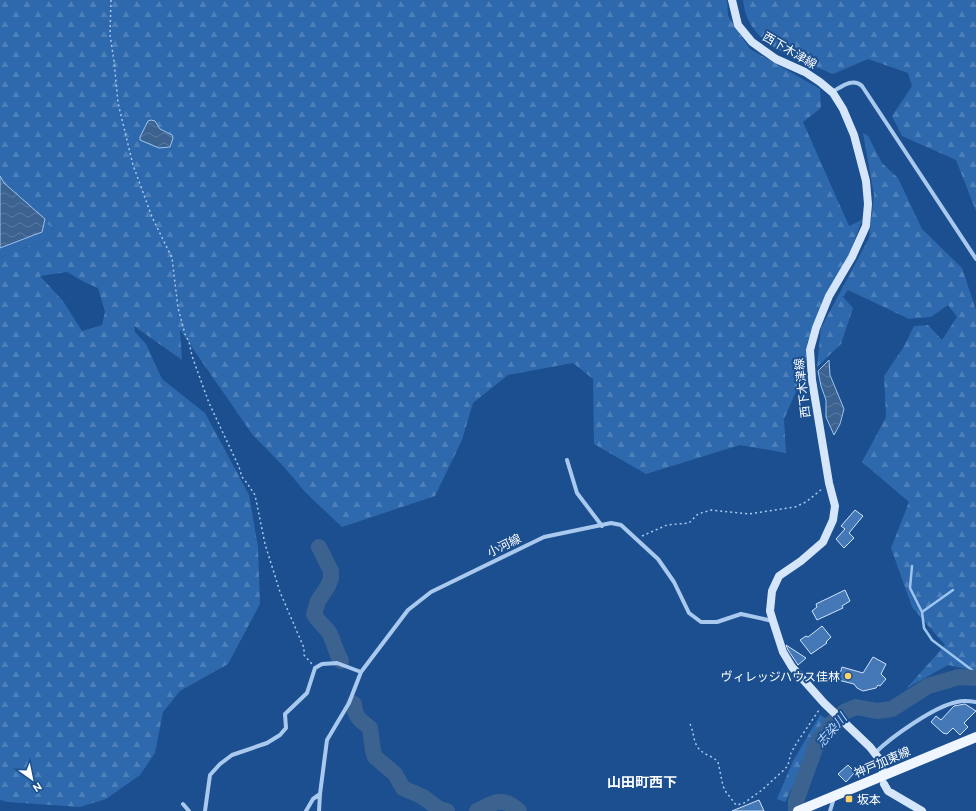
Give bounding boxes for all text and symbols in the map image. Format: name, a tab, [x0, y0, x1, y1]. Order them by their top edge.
street label: 西下木津線	[761, 29, 819, 71]
street label: 西下木津線	[792, 357, 812, 419]
street label: 小河線	[485, 531, 523, 559]
place label: ヴィレッジハウス佳林	[721, 670, 840, 683]
marker: ヴィレッジハウス佳林	[843, 671, 853, 681]
water label: 志染川	[813, 709, 850, 749]
street label: 神戸加東線	[852, 744, 912, 780]
north arrow	[12, 759, 52, 799]
district label: 山田町西下	[607, 774, 677, 790]
text: N	[31, 780, 44, 795]
place label: 坂本	[857, 793, 881, 806]
marker: 坂本	[844, 794, 854, 804]

